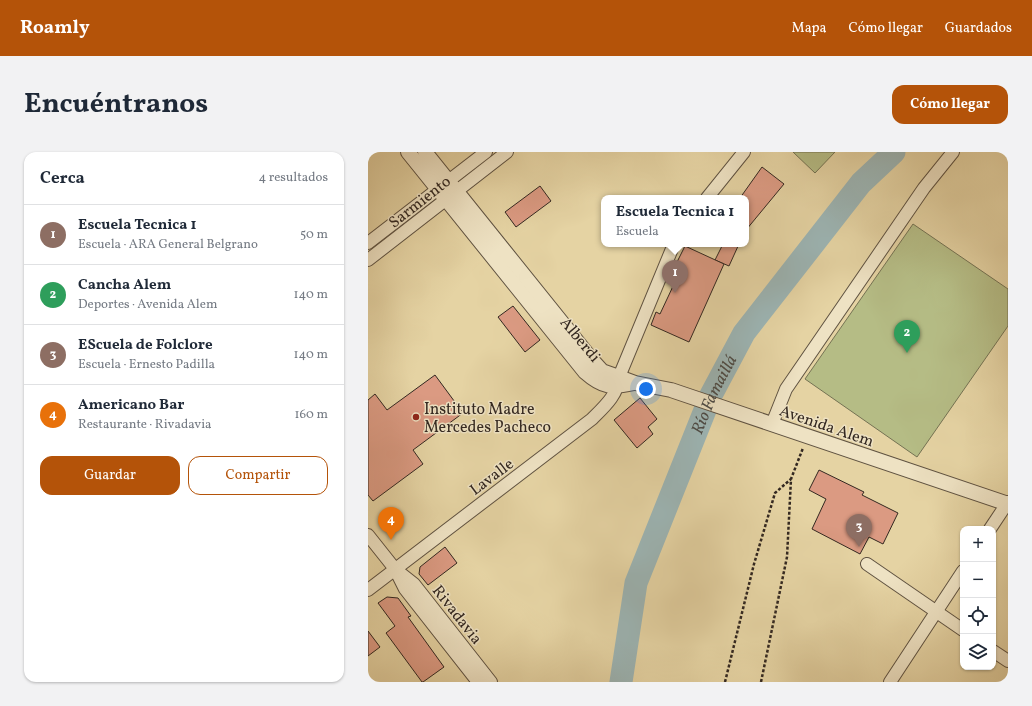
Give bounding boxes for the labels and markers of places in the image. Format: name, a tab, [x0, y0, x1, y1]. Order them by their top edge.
pin: 1	[662, 260, 688, 293]
pin: 2	[894, 320, 920, 353]
place label: Instituto Madre Mercedes Pacheco	[424, 399, 551, 439]
marker: Instituto Madre Mercedes Pacheco	[411, 412, 421, 422]
pin: 4	[378, 507, 404, 540]
pin: 3	[846, 514, 872, 547]

